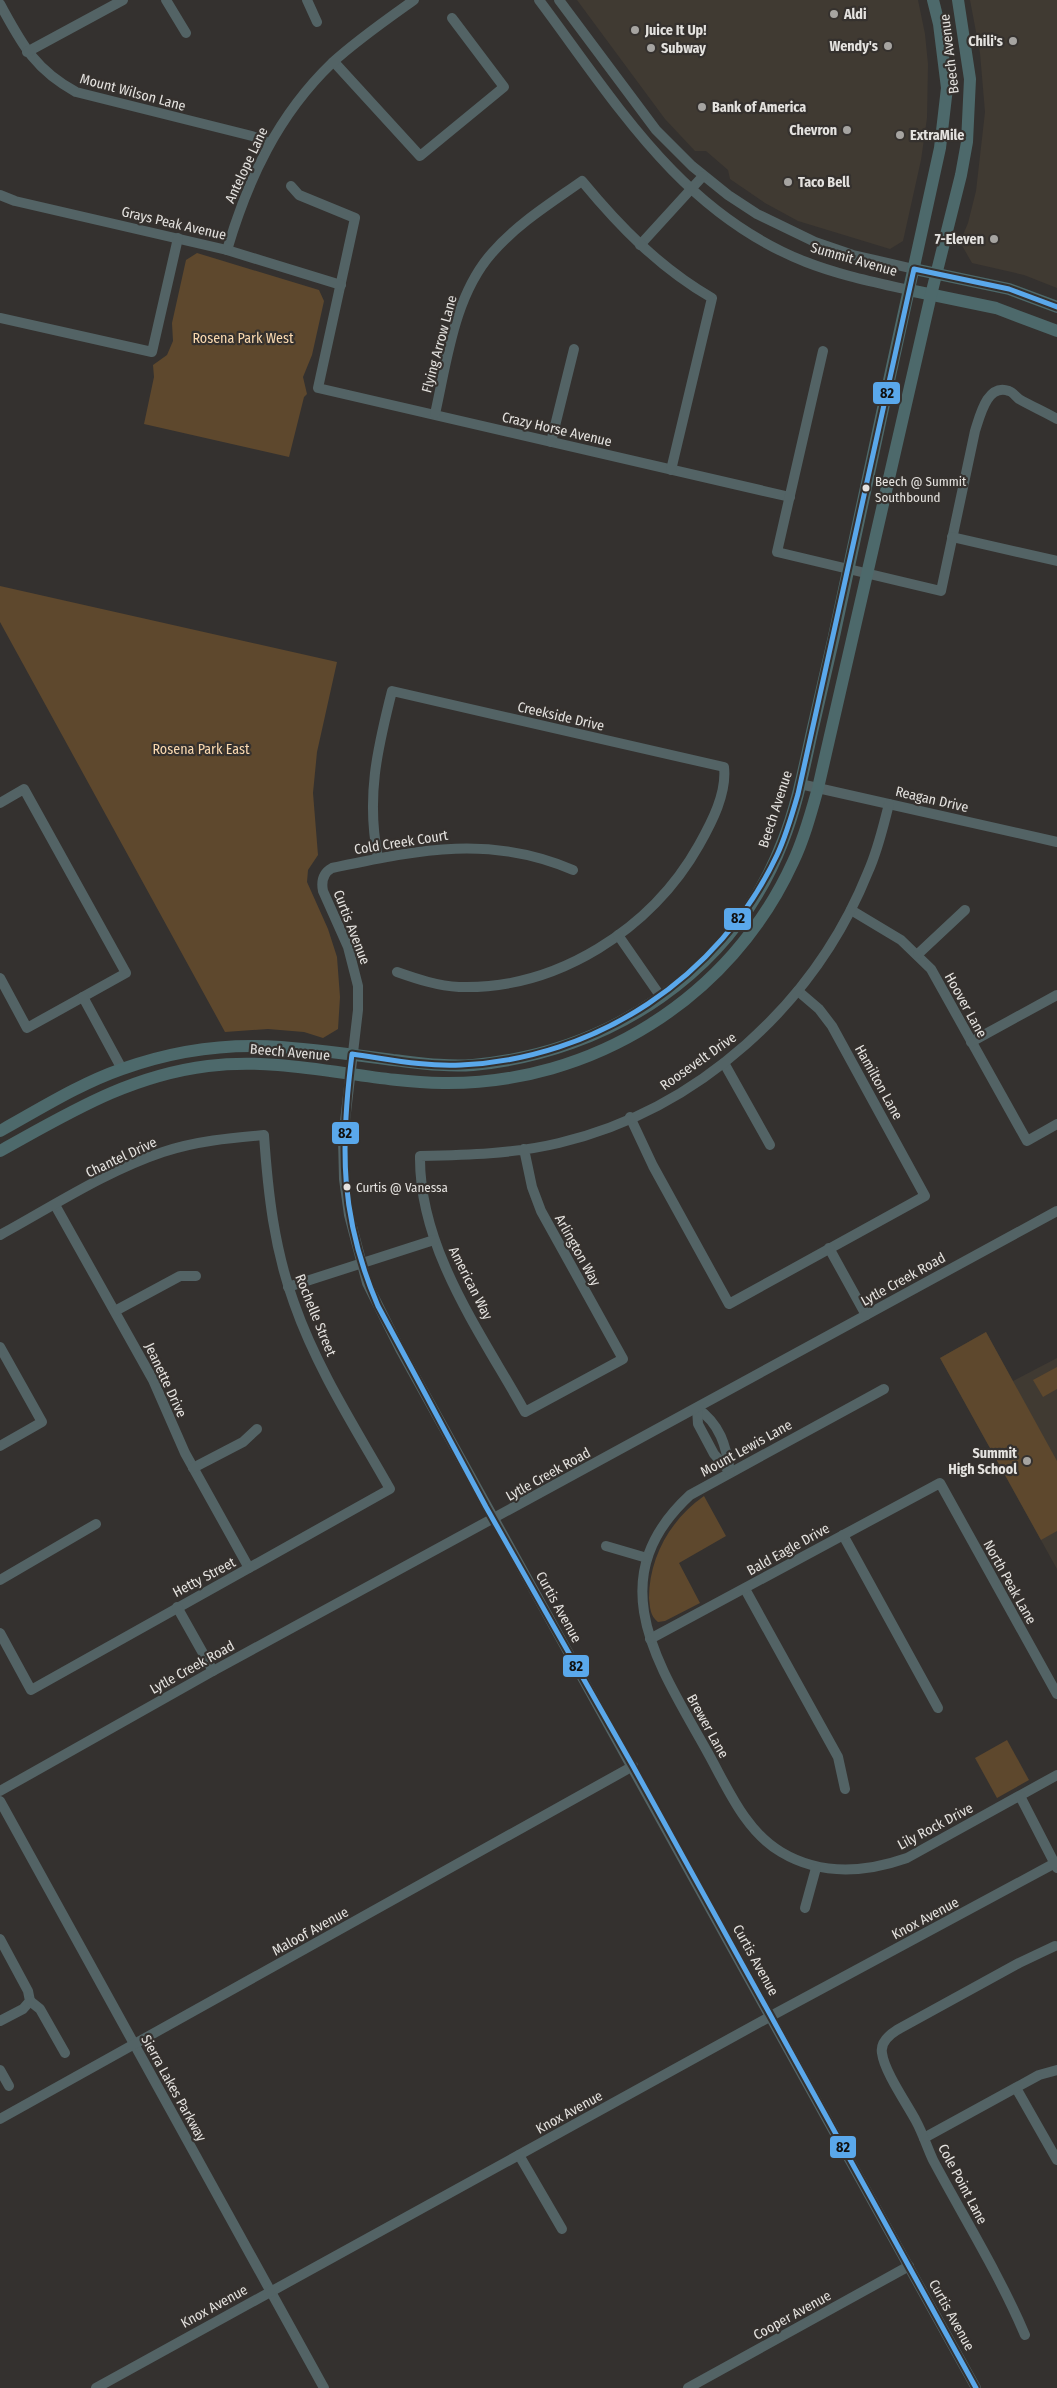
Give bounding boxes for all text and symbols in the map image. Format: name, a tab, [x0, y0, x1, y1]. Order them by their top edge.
place label: Aldi	[843, 6, 867, 23]
marker: Aldi	[828, 8, 840, 20]
street label: Beech Avenue	[936, 13, 963, 95]
place label: Juice It Up!	[644, 22, 706, 39]
marker: Juice It Up!	[629, 24, 641, 36]
place label: Chili's	[968, 33, 1003, 50]
marker: Chili's	[1007, 35, 1019, 47]
place label: Wendy's	[829, 38, 878, 55]
place label: Subway	[661, 40, 706, 57]
marker: Wendy's	[882, 40, 894, 52]
marker: Subway	[645, 42, 657, 54]
street label: Mount Wilson Lane	[78, 70, 188, 115]
place label: Bank of America	[712, 99, 806, 116]
marker: Bank of America	[696, 101, 708, 113]
place label: Chevron	[789, 122, 837, 139]
street label: Antelope Lane	[221, 124, 272, 206]
marker: Chevron	[841, 124, 853, 136]
place label: ExtraMile	[910, 127, 964, 144]
marker: ExtraMile	[894, 129, 906, 141]
place label: Taco Bell	[798, 174, 850, 191]
marker: Taco Bell	[782, 176, 794, 188]
street label: Grays Peak Avenue	[120, 203, 228, 244]
place label: 7-Eleven	[935, 231, 984, 248]
marker: 7-Eleven	[988, 233, 1000, 245]
street label: Summit Avenue	[809, 239, 899, 280]
street label: Flying Arrow Lane	[418, 293, 461, 395]
park label: Rosena Park West	[192, 330, 294, 347]
line badge: 82	[872, 381, 901, 405]
text: 82	[880, 385, 894, 402]
street label: Crazy Horse Avenue	[500, 409, 613, 450]
place label: Beech @ Summit Southbound	[875, 474, 967, 505]
marker: Beech @ Summit Southbound	[861, 483, 871, 493]
street label: Creekside Drive	[516, 698, 606, 735]
park label: Rosena Park East	[152, 741, 250, 758]
street label: Beech Avenue	[755, 768, 796, 850]
street label: Reagan Drive	[894, 783, 970, 816]
street label: Cold Creek Court	[353, 827, 450, 858]
street label: Curtis Avenue	[330, 887, 374, 967]
line badge: 82	[723, 907, 752, 931]
text: 82	[731, 910, 745, 927]
street label: Hoover Lane	[941, 970, 990, 1041]
street label: Roosevelt Drive	[657, 1029, 740, 1094]
street label: Beech Avenue	[249, 1041, 331, 1064]
street label: Hamilton Lane	[851, 1042, 906, 1123]
line badge: 82	[331, 1121, 360, 1145]
text: 82	[338, 1125, 352, 1142]
street label: Chantel Drive	[83, 1134, 160, 1181]
place label: Curtis @ Vanessa	[356, 1180, 448, 1195]
marker: Curtis @ Vanessa	[342, 1182, 352, 1192]
street label: Arlington Way	[551, 1212, 604, 1289]
street label: American Way	[445, 1244, 497, 1323]
street label: Lytle Creek Road	[858, 1249, 948, 1310]
street label: Rochelle Street	[291, 1272, 340, 1359]
street label: Jeanette Drive	[141, 1340, 190, 1420]
street label: Mount Lewis Lane	[698, 1416, 795, 1481]
street label: Lytle Creek Road	[503, 1444, 593, 1505]
place label: Summit High School	[948, 1445, 1018, 1478]
marker: Summit High School	[1021, 1455, 1033, 1467]
street label: Bald Eagle Drive	[744, 1520, 833, 1579]
street label: North Peak Lane	[979, 1537, 1040, 1627]
street label: Hetty Street	[170, 1554, 239, 1601]
street label: Curtis Avenue	[532, 1569, 585, 1646]
street label: Lytle Creek Road	[147, 1637, 237, 1698]
line badge: 82	[562, 1654, 590, 1678]
text: 82	[569, 1658, 583, 1675]
street label: Brewer Lane	[683, 1691, 732, 1761]
street label: Lily Rock Drive	[895, 1799, 976, 1853]
street label: Knox Avenue	[889, 1894, 962, 1943]
street label: Maloof Avenue	[269, 1903, 351, 1959]
street label: Curtis Avenue	[729, 1922, 782, 1999]
street label: Sierra Lakes Parkway	[137, 2032, 210, 2145]
street label: Knox Avenue	[533, 2087, 606, 2138]
line badge: 82	[829, 2135, 857, 2159]
text: 82	[836, 2139, 850, 2156]
street label: Cole Point Lane	[934, 2141, 991, 2227]
street label: Curtis Avenue	[925, 2277, 978, 2354]
street label: Knox Avenue	[178, 2281, 251, 2332]
street label: Cooper Avenue	[750, 2287, 834, 2344]

